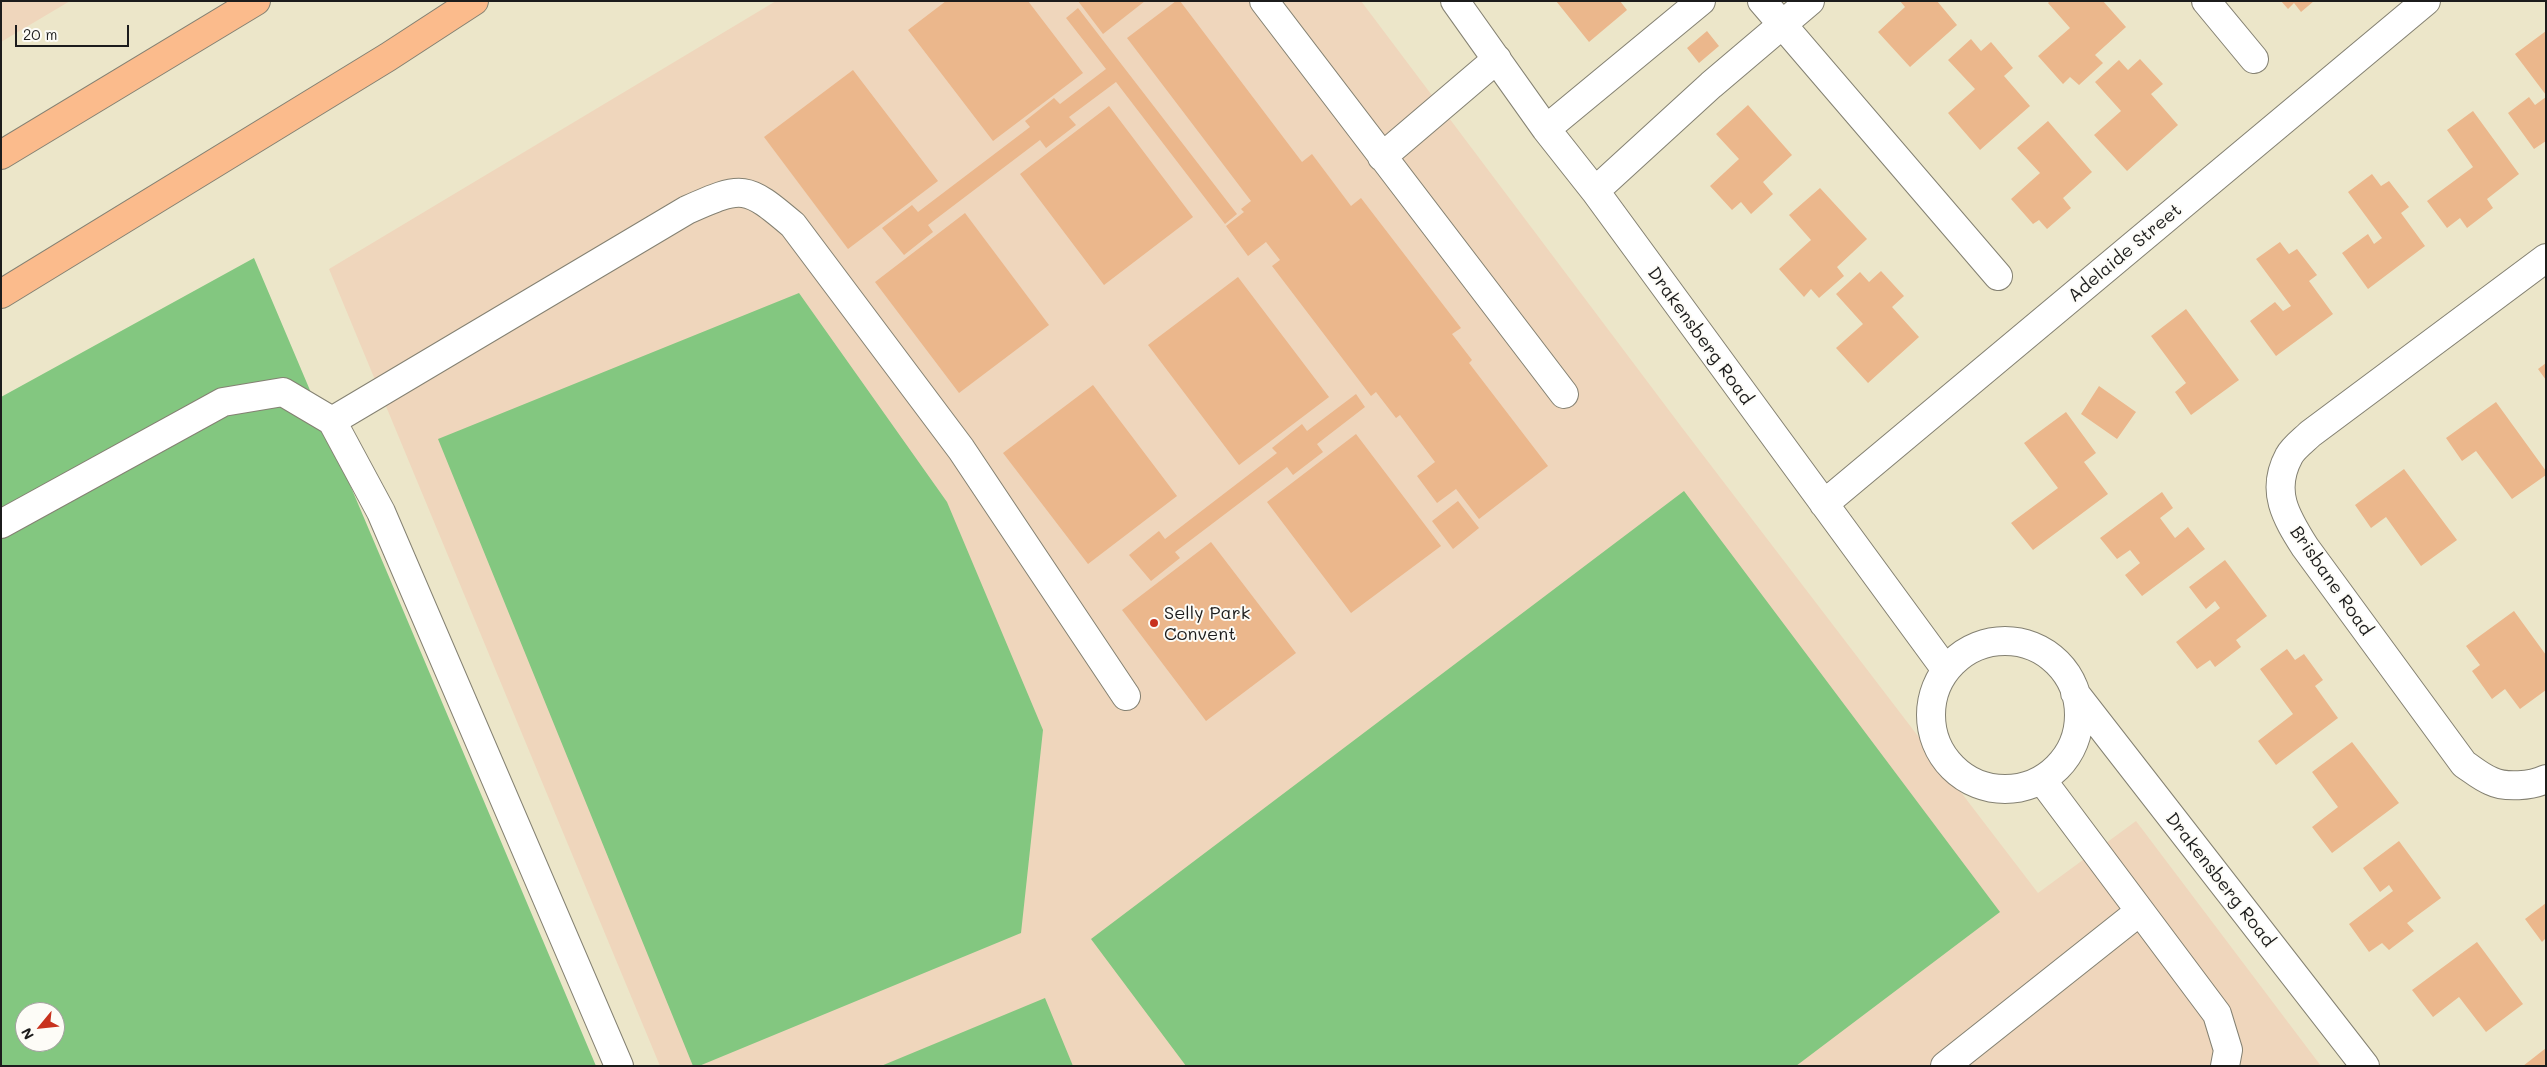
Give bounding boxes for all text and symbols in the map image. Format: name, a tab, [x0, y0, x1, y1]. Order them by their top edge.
scale bar	[18, 15, 131, 47]
text: 20 m	[23, 24, 57, 44]
street label: Adelaide Street	[2064, 199, 2186, 307]
street label: Drakensberg Road	[1643, 263, 1757, 409]
street label: Brisbane Road	[2285, 522, 2377, 640]
place label: Selly Park Convent	[1164, 602, 1250, 644]
marker: Selly Park Convent	[1148, 617, 1160, 629]
street label: Drakensberg Road	[2161, 808, 2279, 952]
north arrow	[15, 1002, 65, 1052]
text: N	[16, 1025, 38, 1043]

